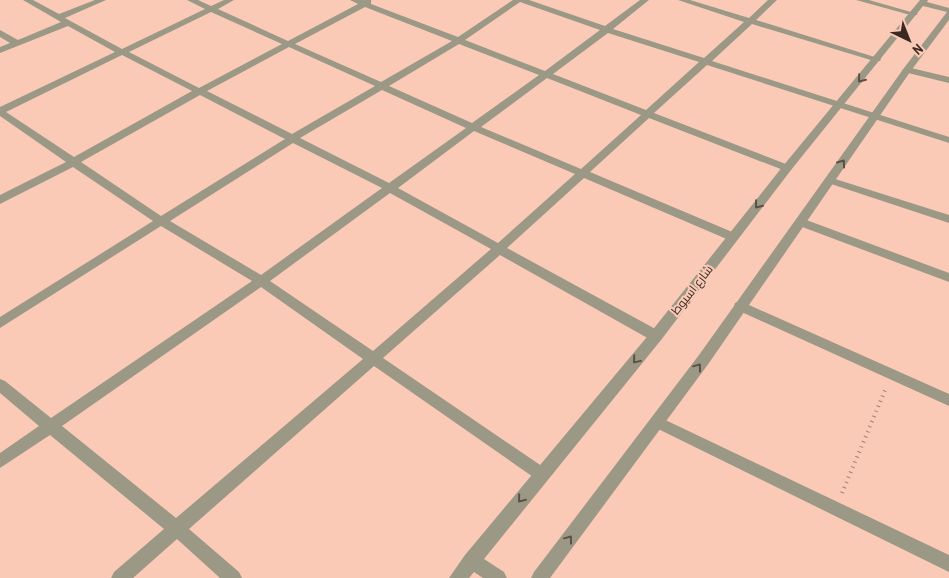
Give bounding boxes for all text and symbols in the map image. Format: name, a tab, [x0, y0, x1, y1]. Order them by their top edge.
north arrow	[884, 15, 934, 65]
text: N	[909, 40, 927, 59]
one-way arrow	[858, 73, 866, 82]
one-way arrow	[836, 159, 845, 169]
one-way arrow	[756, 199, 764, 208]
street label: شارع اسيوط	[668, 262, 716, 318]
one-way arrow	[633, 354, 641, 363]
one-way arrow	[692, 363, 701, 373]
one-way arrow	[519, 493, 527, 502]
one-way arrow	[563, 535, 572, 545]

